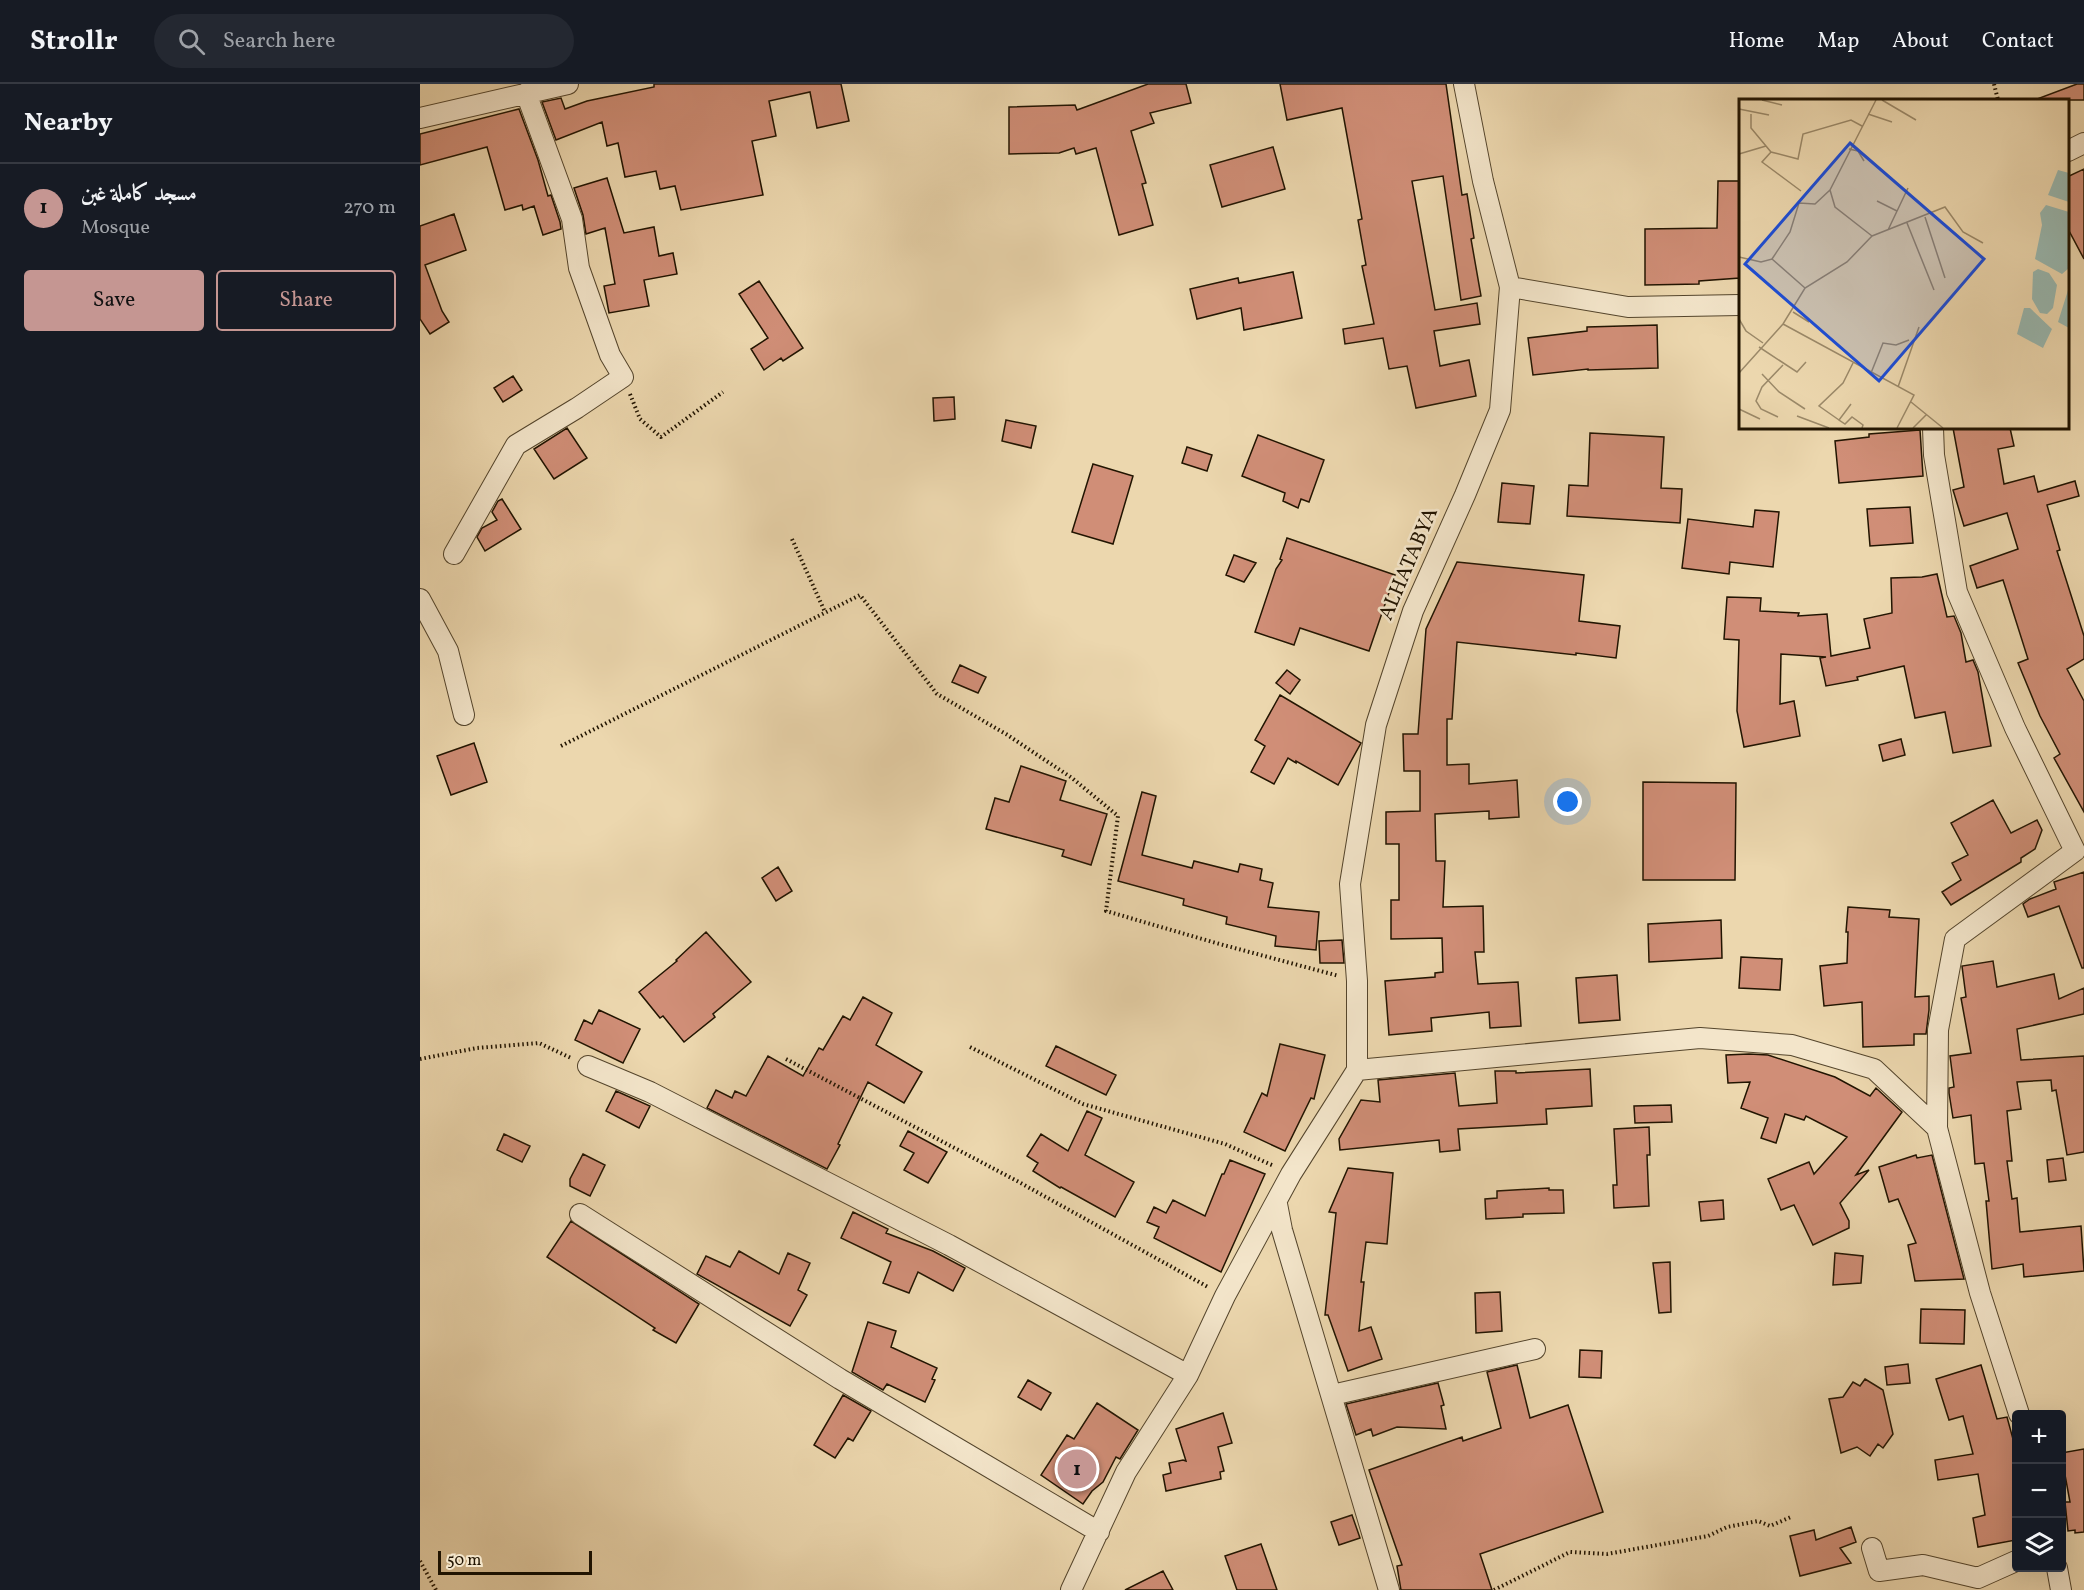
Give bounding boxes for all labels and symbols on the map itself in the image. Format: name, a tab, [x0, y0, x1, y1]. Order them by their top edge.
inset map	[1739, 99, 2069, 429]
street label: ALHATABYA	[1372, 503, 1446, 625]
your location	[1553, 787, 1582, 816]
pin: 1	[1058, 1446, 1096, 1492]
scale bar	[438, 1548, 592, 1576]

